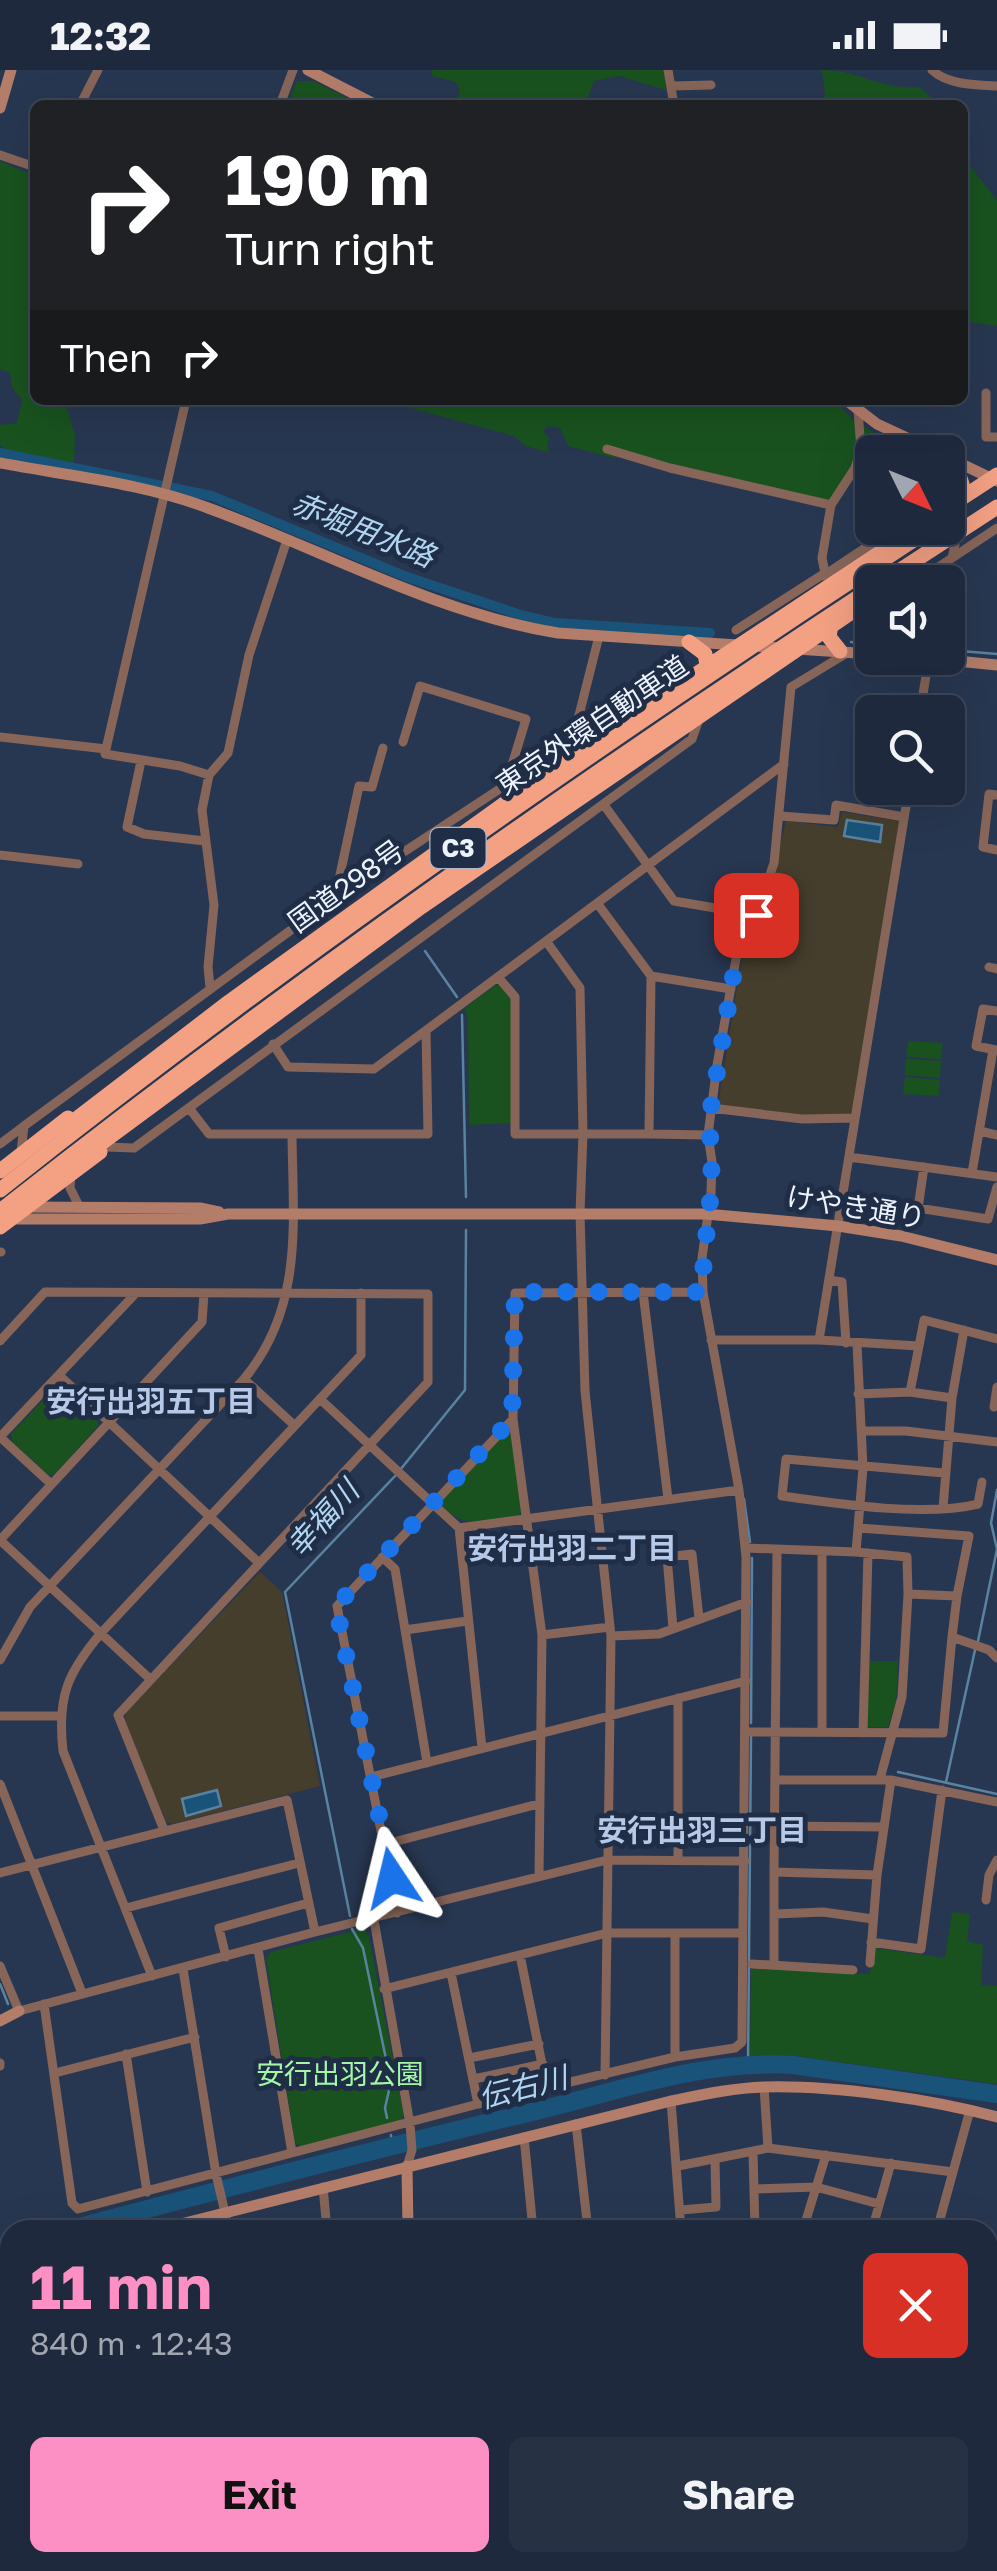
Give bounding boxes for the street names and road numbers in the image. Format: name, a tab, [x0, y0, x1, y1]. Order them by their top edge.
street label: 東京外環自動車道	[490, 648, 694, 801]
road number: C3	[430, 828, 486, 868]
street label: 国道298号	[282, 833, 410, 938]
street label: けやき通り	[784, 1179, 928, 1234]

